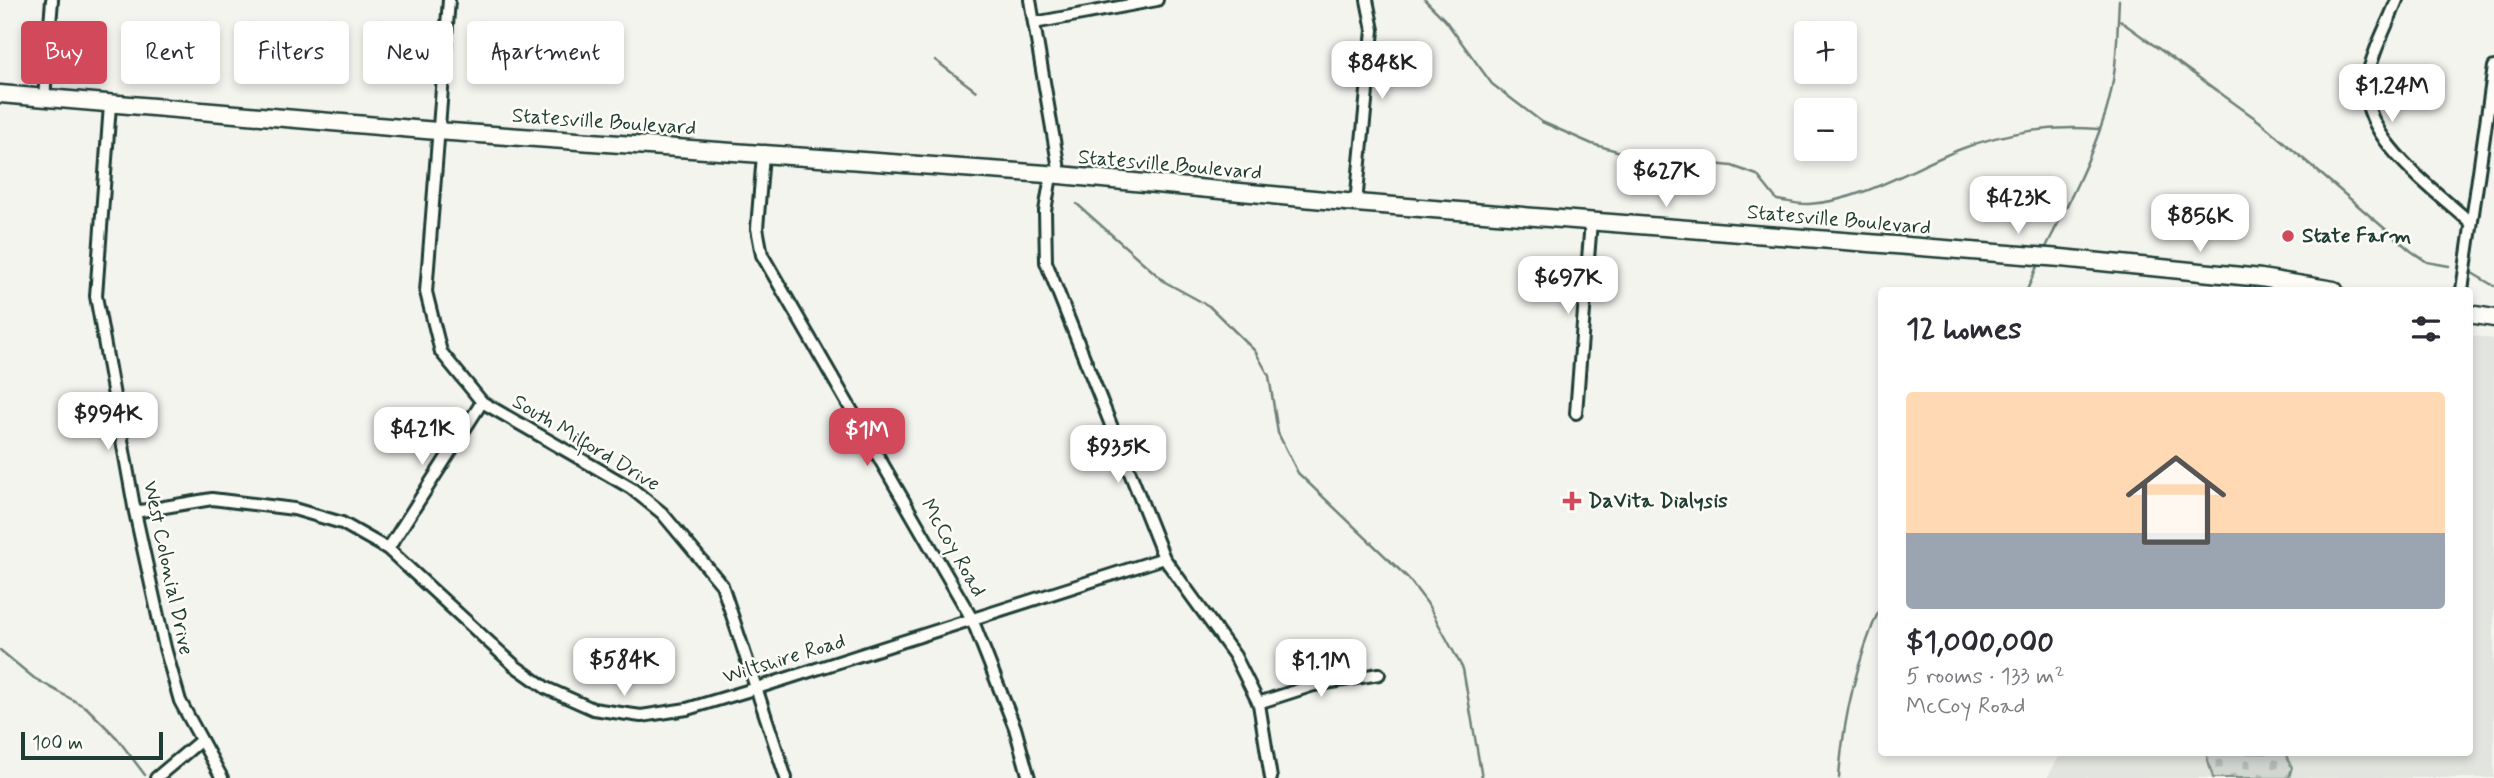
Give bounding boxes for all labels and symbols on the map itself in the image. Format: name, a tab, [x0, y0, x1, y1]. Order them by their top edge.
pin: $848K	[1333, 42, 1431, 101]
pin: $1.24M	[2335, 64, 2449, 124]
street label: Statesville Boulevard	[511, 102, 697, 142]
street label: Statesville Boulevard	[1077, 143, 1263, 187]
pin: $627K	[1617, 150, 1715, 209]
pin: $423K	[1969, 176, 2067, 236]
pin: $856K	[2151, 194, 2249, 254]
street label: Statesville Boulevard	[1746, 198, 1932, 242]
place label: State Farm	[2302, 222, 2412, 250]
marker: State Farm	[2280, 228, 2296, 244]
pin: $697K	[1519, 256, 1617, 316]
street label: South Milford Drive	[506, 388, 665, 500]
pin: $994K	[59, 392, 157, 452]
pin: $421K	[373, 407, 471, 467]
pin: $1M	[833, 408, 901, 468]
pin: $935K	[1069, 426, 1167, 485]
street label: West Colonial Drive	[136, 478, 200, 658]
place label: DaVita Dialysis	[1588, 487, 1728, 515]
marker: DaVita Dialysis	[1562, 491, 1582, 511]
street label: McCoy Road	[914, 494, 992, 602]
street label: Wiltshire Road	[719, 627, 849, 691]
pin: $584K	[575, 638, 673, 698]
pin: $1.1M	[1272, 640, 1370, 699]
scale bar	[21, 729, 163, 761]

